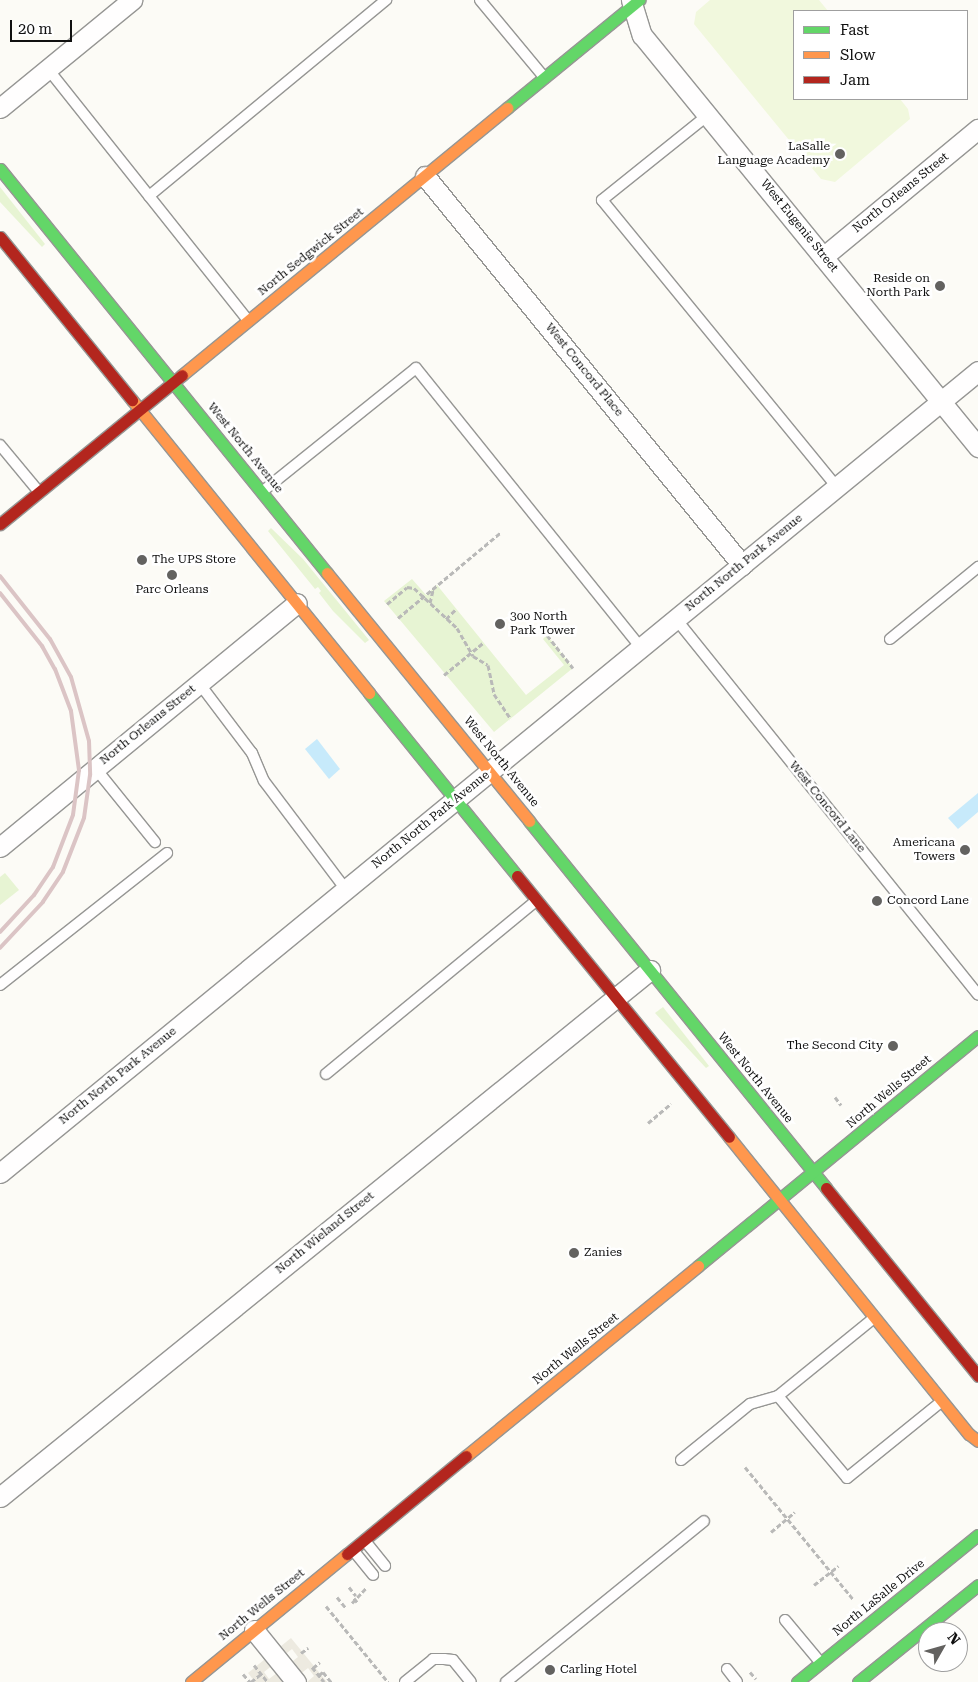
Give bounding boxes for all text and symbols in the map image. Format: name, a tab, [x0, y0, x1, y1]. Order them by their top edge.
scale bar	[12, 10, 75, 42]
legend	[793, 10, 968, 100]
text: 20 m	[18, 20, 52, 38]
text: Fast	[840, 21, 869, 39]
text: Slow	[840, 46, 875, 64]
text: Jam	[840, 71, 870, 89]
place label: LaSalle Language Academy	[718, 140, 830, 168]
marker: LaSalle Language Academy	[834, 148, 846, 160]
street label: North Orleans Street	[850, 150, 952, 236]
street label: West Eugenie Street	[757, 177, 841, 275]
street label: North Sedgwick Street	[255, 205, 367, 299]
place label: Reside on North Park	[866, 272, 930, 300]
marker: Reside on North Park	[934, 280, 946, 292]
street label: West Concord Place	[542, 320, 626, 420]
street label: West North Avenue	[204, 400, 286, 496]
street label: North North Park Avenue	[682, 511, 806, 615]
place label: The UPS Store	[152, 553, 236, 567]
marker: The UPS Store	[136, 554, 148, 566]
marker: Parc Orleans	[166, 569, 178, 581]
place label: Parc Orleans	[135, 583, 209, 597]
place label: 300 North Park Tower	[510, 610, 575, 638]
marker: 300 North Park Tower	[494, 618, 506, 630]
street label: North Orleans Street	[97, 682, 199, 768]
street label: West North Avenue	[460, 714, 542, 810]
street label: West Concord Lane	[786, 758, 868, 856]
street label: North North Park Avenue	[369, 768, 493, 872]
place label: Americana Towers	[893, 836, 955, 864]
marker: Americana Towers	[959, 844, 971, 856]
place label: Concord Lane	[887, 894, 969, 908]
marker: Concord Lane	[871, 895, 883, 907]
street label: North North Park Avenue	[56, 1024, 180, 1128]
street label: West North Avenue	[714, 1030, 796, 1126]
place label: The Second City	[787, 1039, 883, 1053]
marker: The Second City	[887, 1040, 899, 1052]
street label: North Wells Street	[844, 1052, 934, 1132]
street label: North Wieland Street	[273, 1189, 377, 1277]
place label: Zanies	[584, 1246, 622, 1260]
marker: Zanies	[568, 1247, 580, 1259]
street label: North Wells Street	[530, 1310, 622, 1388]
street label: North LaSalle Drive	[830, 1557, 928, 1639]
street label: North Wells Street	[216, 1566, 308, 1644]
north arrow	[918, 1622, 968, 1672]
text: N	[944, 1629, 964, 1648]
place label: Carling Hotel	[560, 1663, 637, 1677]
marker: Carling Hotel	[544, 1664, 556, 1676]

